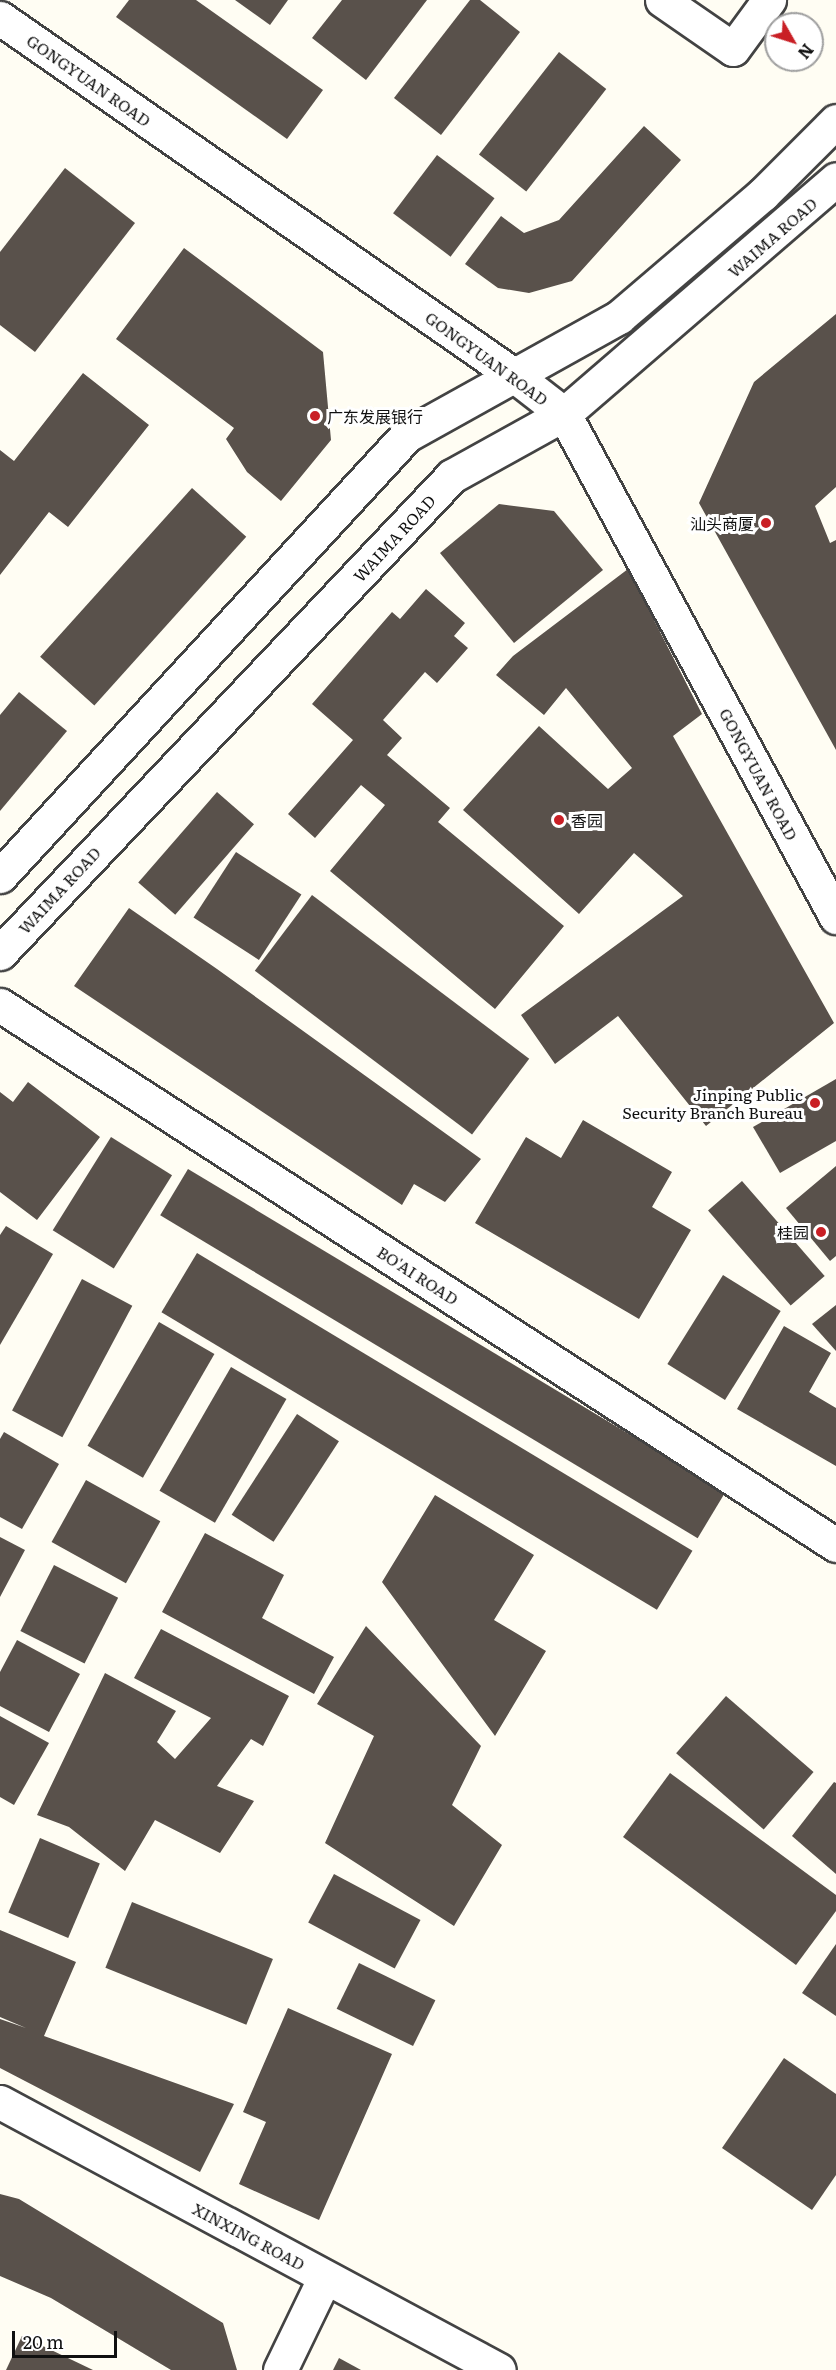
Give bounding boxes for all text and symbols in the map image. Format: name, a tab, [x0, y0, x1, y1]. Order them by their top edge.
north arrow	[764, 12, 824, 72]
street label: GONGYUAN ROAD	[23, 30, 155, 130]
text: N	[793, 39, 820, 65]
street label: WAIMA ROAD	[724, 193, 820, 281]
street label: GONGYUAN ROAD	[422, 307, 552, 409]
place label: 广东发展银行	[327, 406, 423, 426]
marker: 广东发展银行	[308, 409, 322, 423]
street label: WAIMA ROAD	[349, 491, 439, 585]
place label: 汕头商厦	[690, 513, 754, 533]
marker: 汕头商厦	[759, 516, 773, 530]
street label: GONGYUAN ROAD	[716, 705, 802, 843]
place label: 香园	[571, 810, 603, 830]
marker: 香园	[552, 813, 566, 827]
street label: WAIMA ROAD	[14, 843, 104, 937]
place label: Jinping Public Security Branch Bureau	[622, 1084, 803, 1122]
marker: Jinping Public Security Branch Bureau	[808, 1096, 822, 1110]
place label: 桂园	[777, 1222, 809, 1242]
marker: 桂园	[814, 1225, 828, 1239]
street label: BO'AI ROAD	[374, 1242, 462, 1308]
street label: XINXING ROAD	[190, 2198, 308, 2274]
scale bar	[15, 2319, 120, 2357]
text: 20 m	[23, 2328, 64, 2355]

